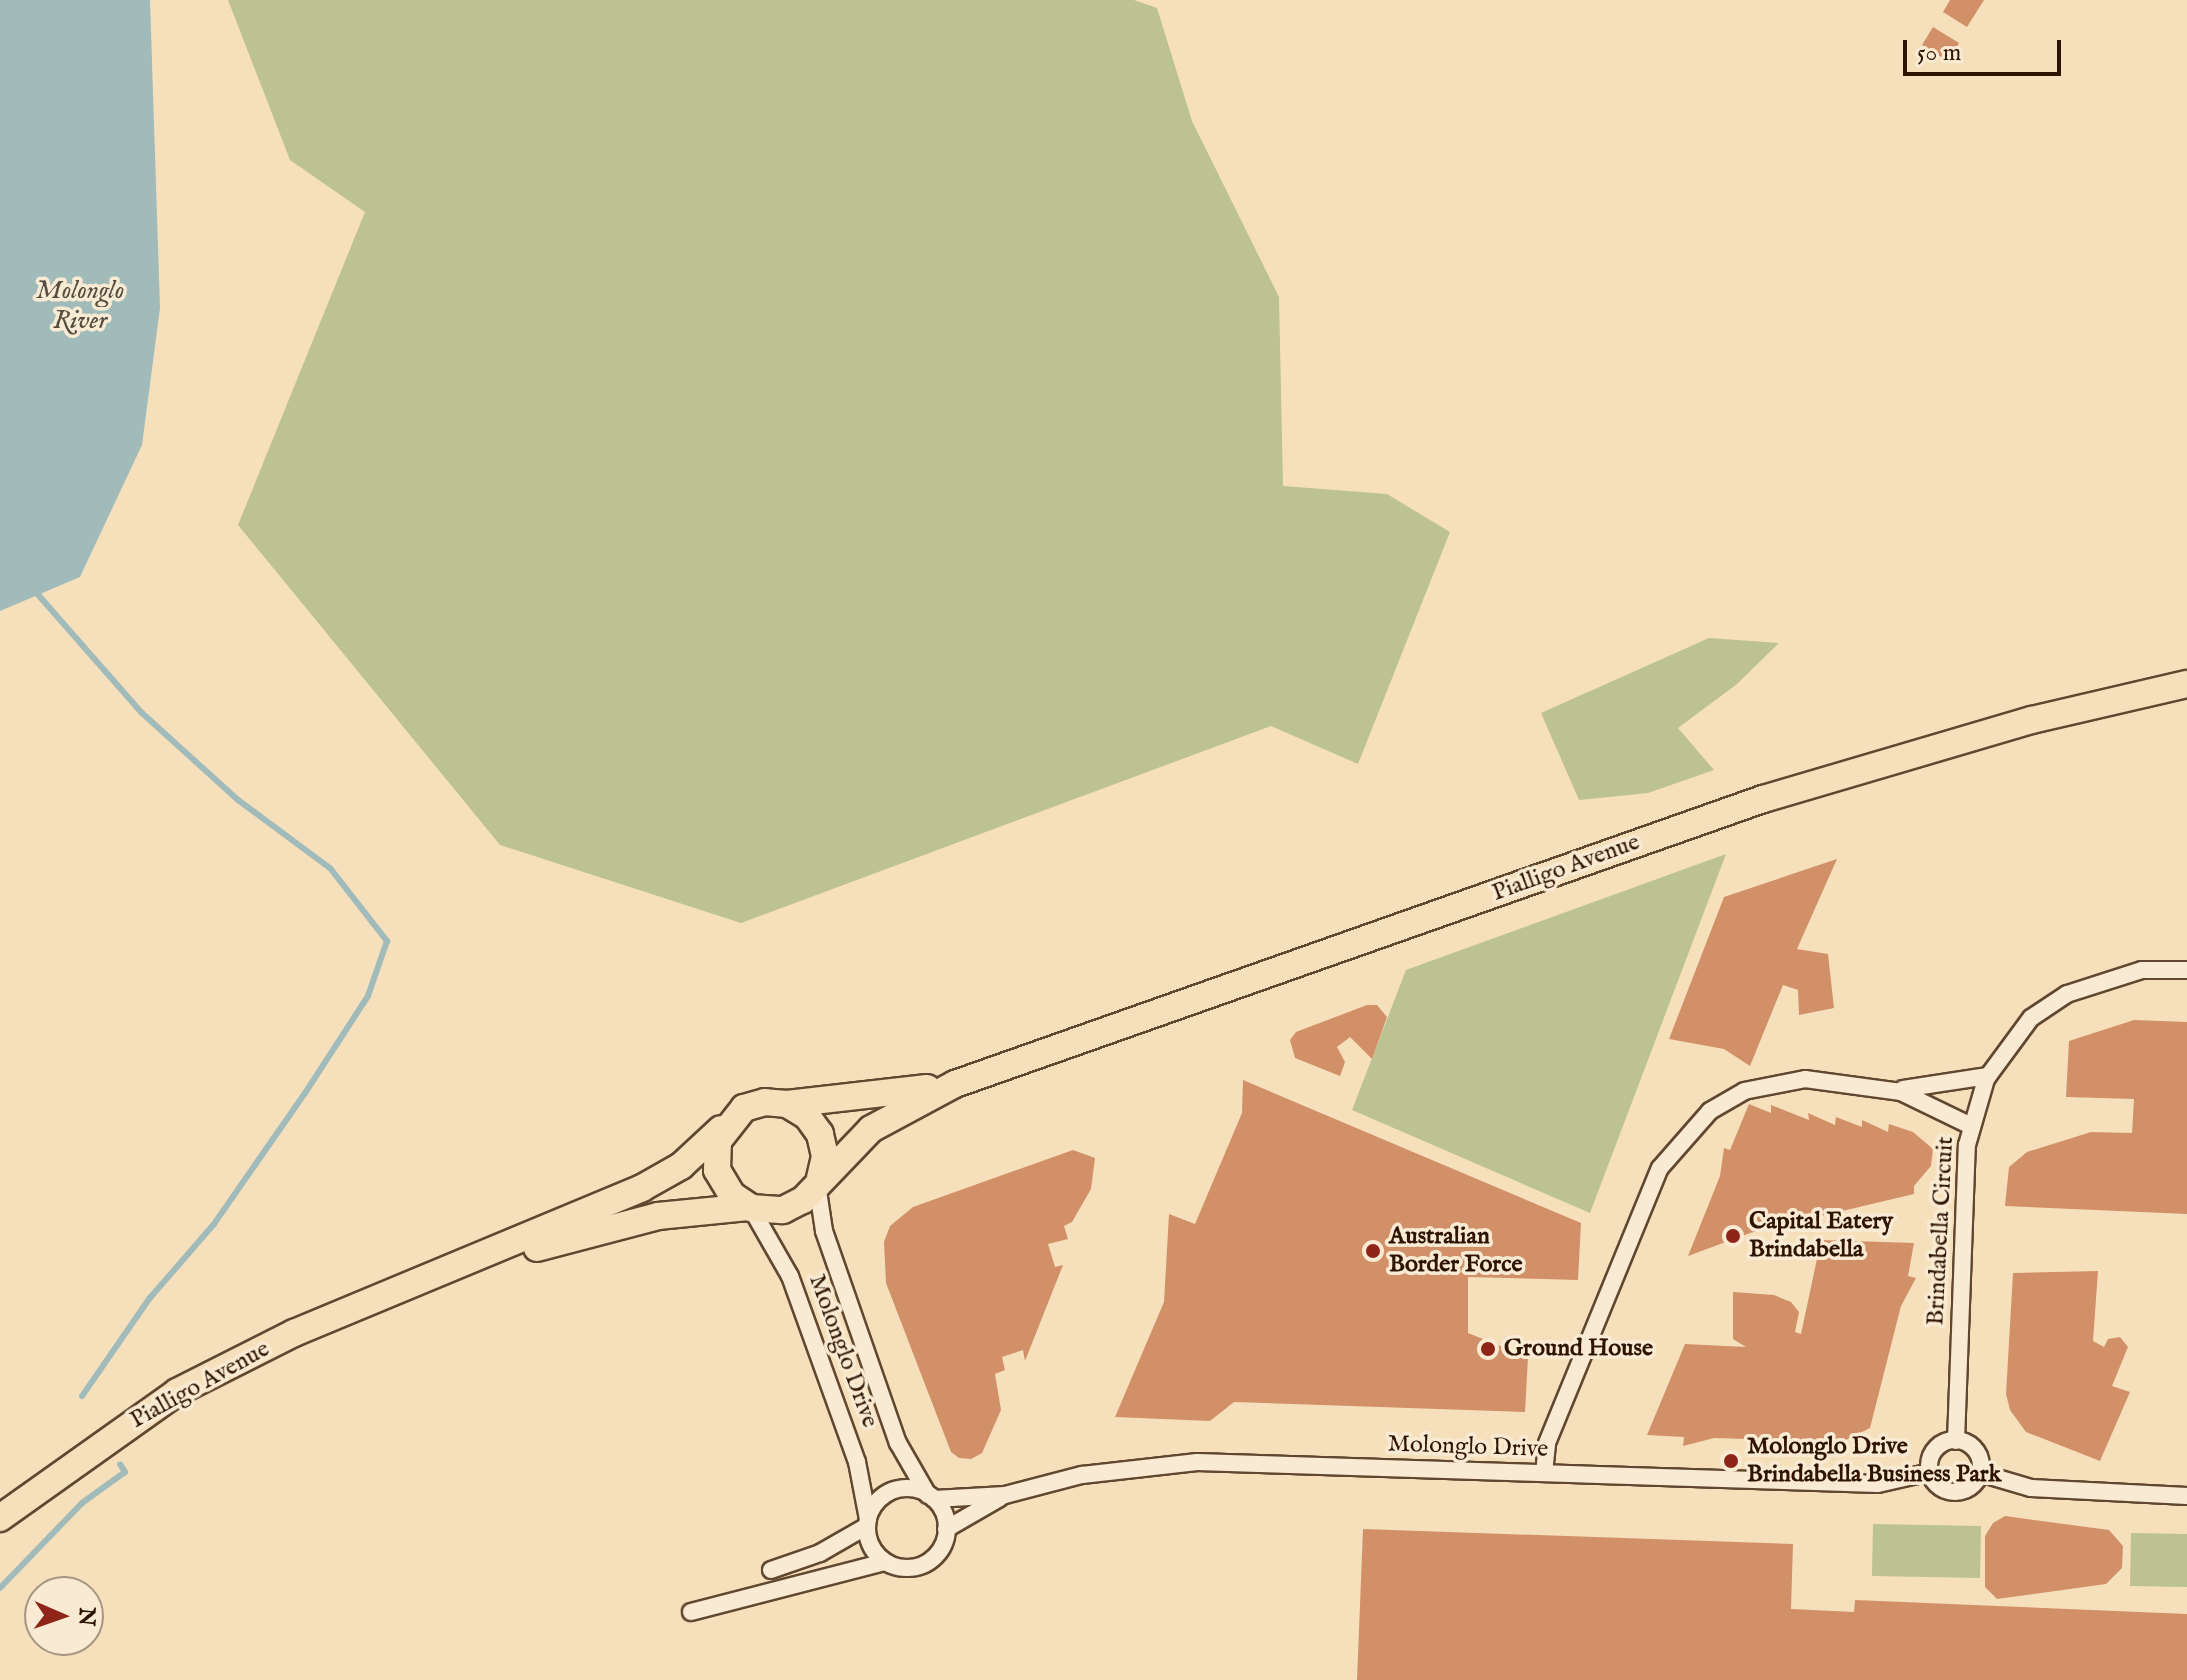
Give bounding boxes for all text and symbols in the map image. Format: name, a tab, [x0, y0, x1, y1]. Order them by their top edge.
scale bar	[1907, 24, 2065, 74]
text: 50 m	[1917, 38, 1961, 69]
water label: Molonglo River	[36, 275, 124, 336]
street label: Pialligo Avenue	[1488, 828, 1644, 908]
street label: Brindabella Circuit	[1922, 1136, 1960, 1326]
place label: Capital Eatery Brindabella	[1749, 1208, 1893, 1264]
place label: Australian Border Force	[1389, 1223, 1522, 1279]
marker: Capital Eatery Brindabella	[1724, 1227, 1742, 1245]
marker: Australian Border Force	[1364, 1242, 1382, 1260]
street label: Molonglo Drive	[802, 1271, 884, 1431]
street label: Pialligo Avenue	[125, 1335, 275, 1435]
place label: Ground House	[1504, 1335, 1653, 1363]
marker: Ground House	[1479, 1340, 1497, 1358]
street label: Molonglo Drive	[1387, 1430, 1549, 1464]
place label: Molonglo Drive Brindabella Business Park	[1747, 1433, 2001, 1489]
marker: Molonglo Drive Brindabella Business Park	[1722, 1452, 1740, 1470]
north arrow	[24, 1576, 104, 1656]
text: N	[72, 1607, 100, 1627]

